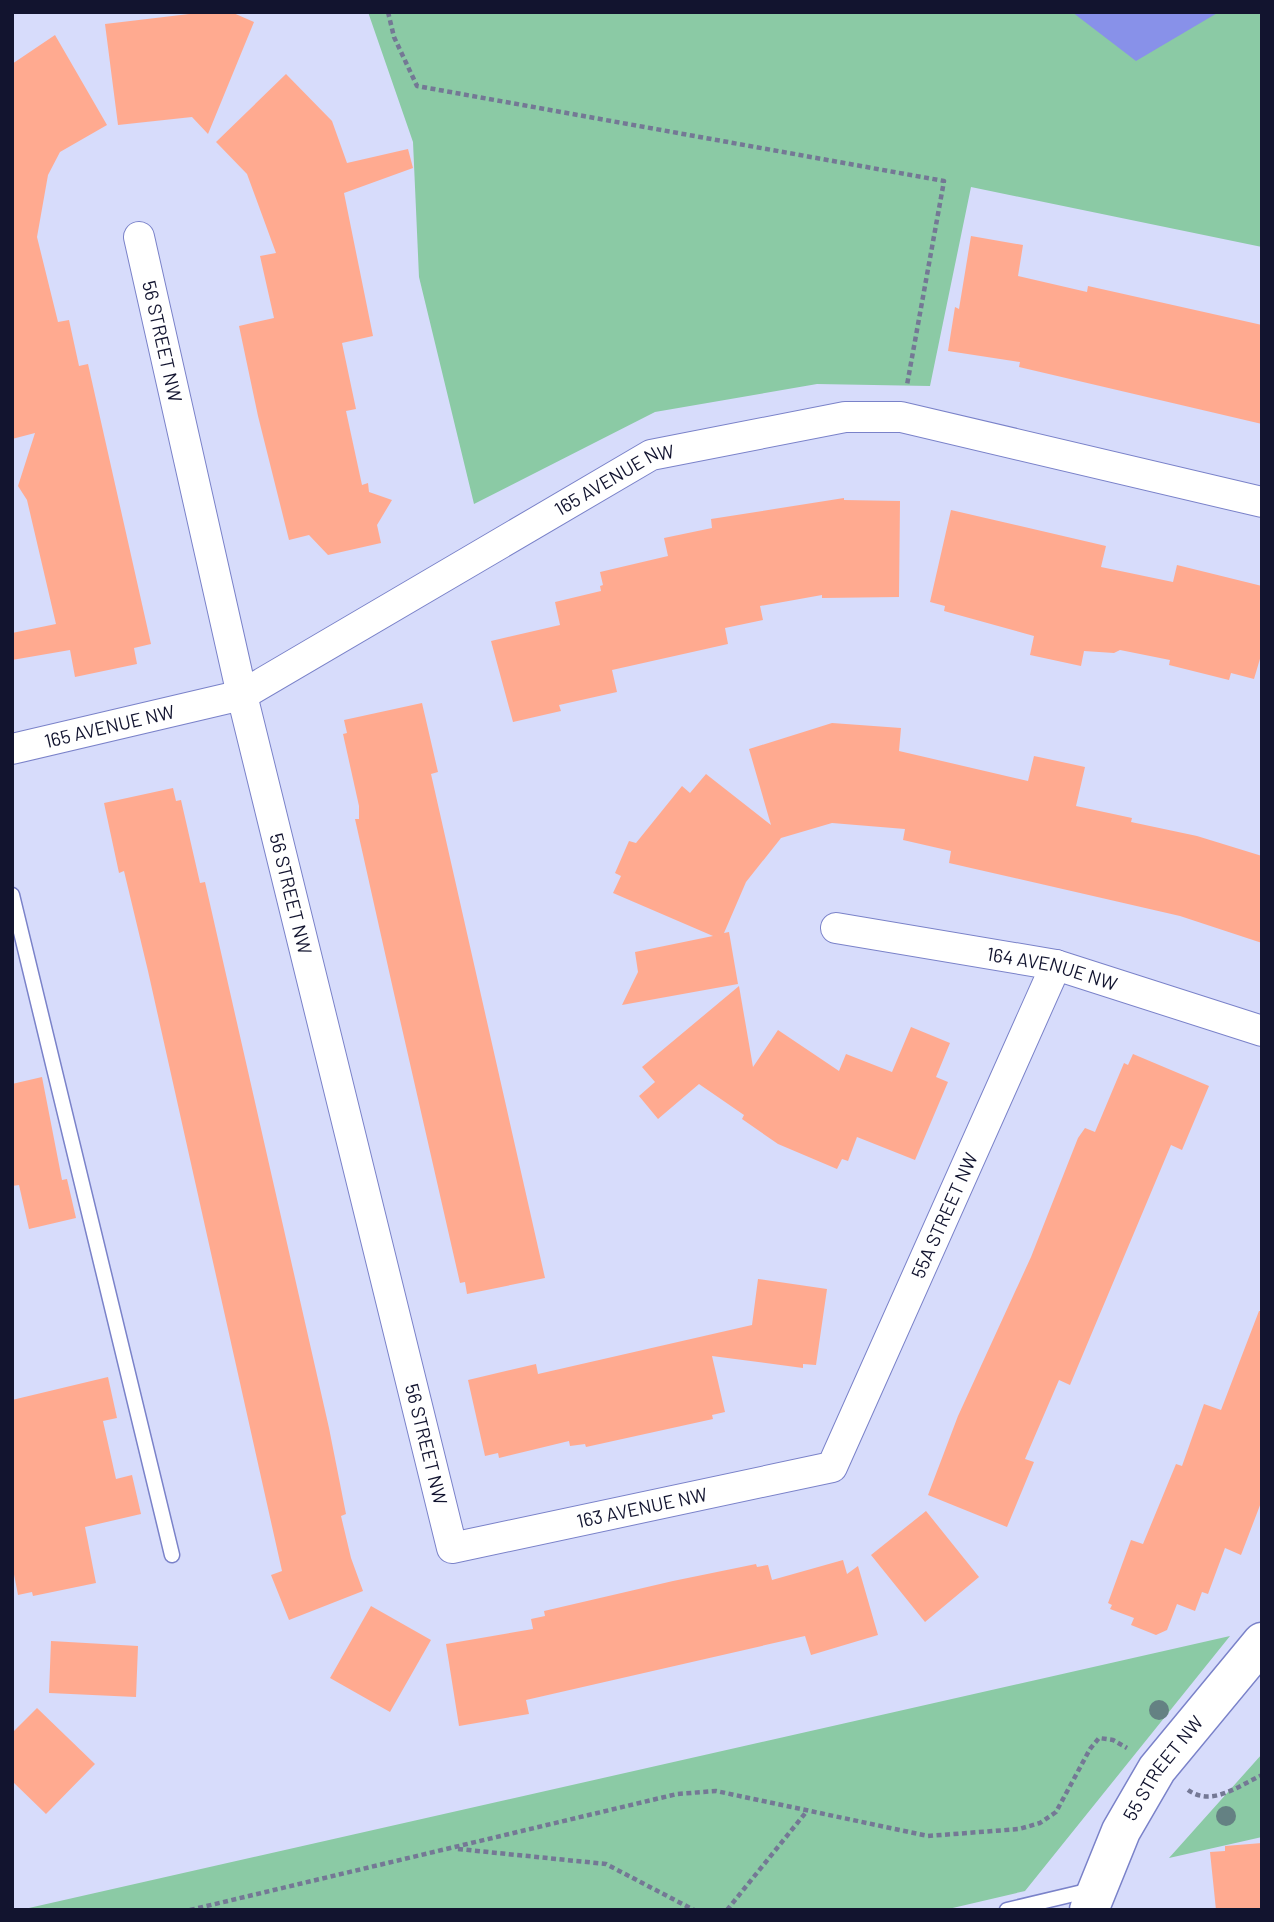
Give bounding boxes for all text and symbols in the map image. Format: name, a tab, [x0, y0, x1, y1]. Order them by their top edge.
street label: 56 STREET NW	[138, 278, 188, 404]
street label: 165 AVENUE NW	[550, 439, 676, 520]
street label: 165 AVENUE NW	[42, 699, 177, 752]
street label: 56 STREET NW	[265, 831, 317, 957]
street label: 164 AVENUE NW	[985, 942, 1121, 995]
street label: 55A STREET NW	[906, 1148, 982, 1282]
street label: 56 STREET NW	[401, 1381, 453, 1507]
street label: 163 AVENUE NW	[574, 1482, 710, 1532]
street label: 55 STREET NW	[1118, 1710, 1208, 1824]

